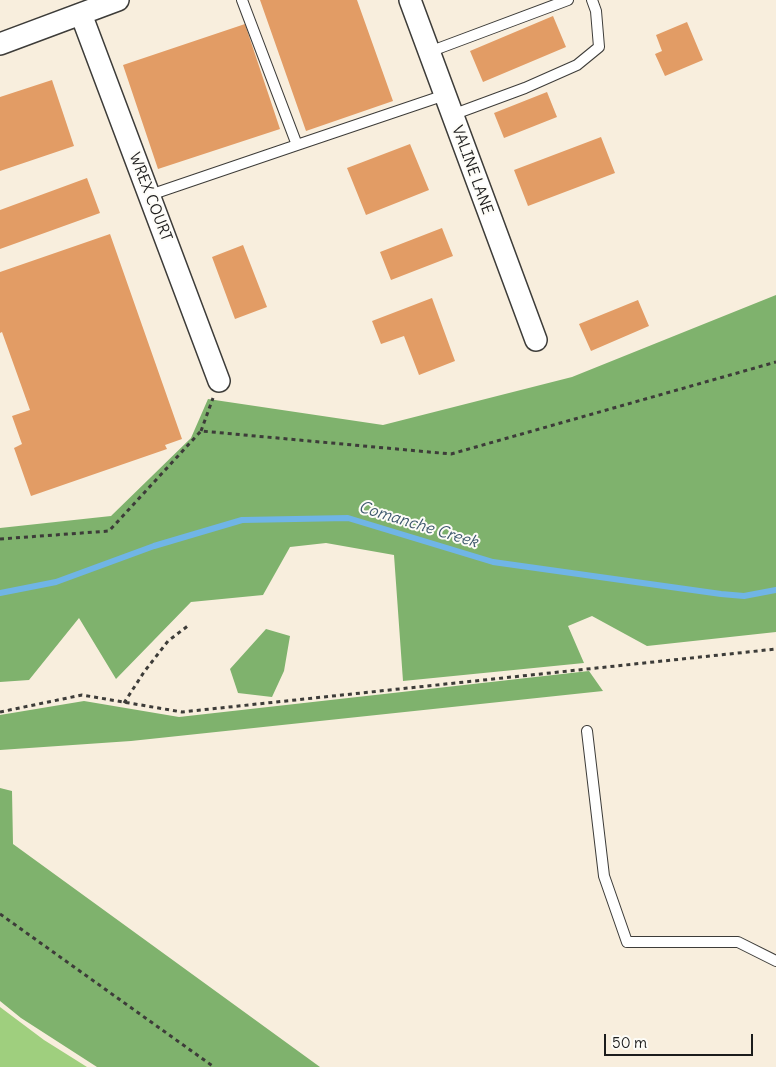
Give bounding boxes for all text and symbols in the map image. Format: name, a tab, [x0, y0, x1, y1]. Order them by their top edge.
street label: VALINE LANE	[448, 123, 496, 217]
street label: WREX COURT	[125, 150, 175, 244]
water label: Comanche Creek	[356, 498, 480, 552]
scale bar	[606, 1024, 755, 1056]
text: 50 m	[612, 1033, 647, 1052]

